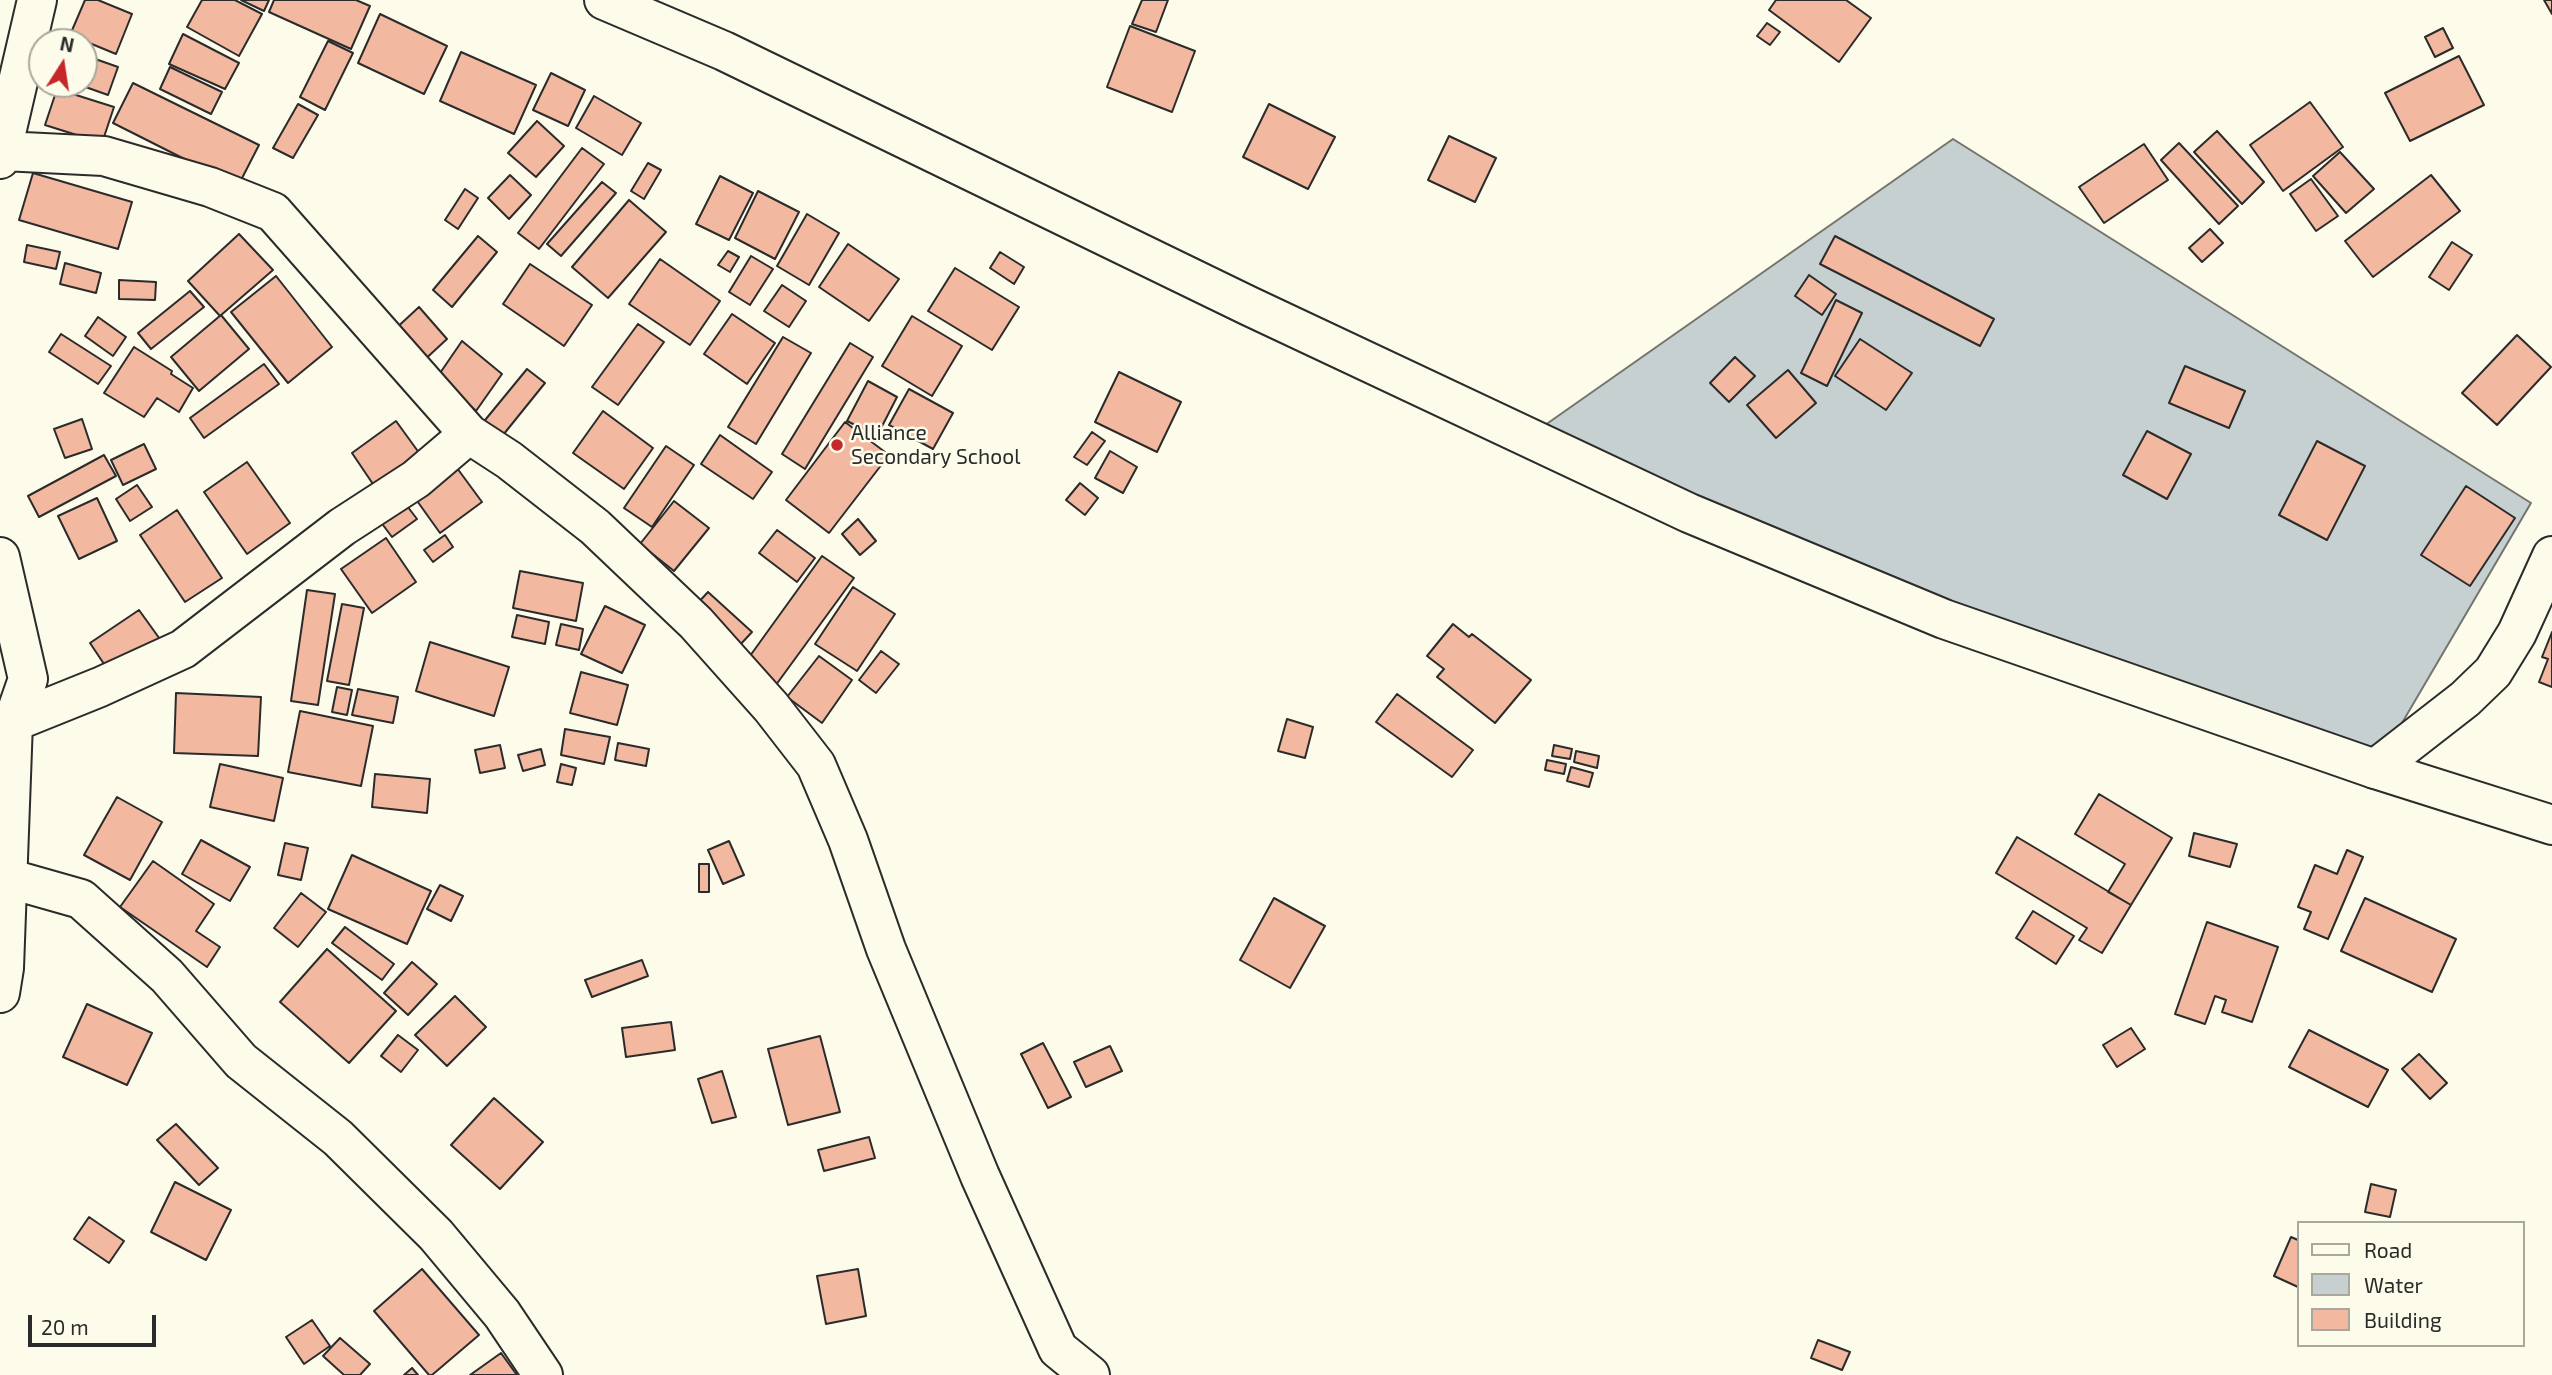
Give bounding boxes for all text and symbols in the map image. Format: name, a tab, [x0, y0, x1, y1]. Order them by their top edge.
north arrow	[28, 28, 98, 98]
text: N	[58, 31, 76, 57]
place label: Alliance Secondary School	[851, 420, 1020, 470]
marker: Alliance Secondary School	[829, 437, 845, 453]
legend	[2296, 1221, 2524, 1347]
text: Road	[2364, 1237, 2412, 1262]
text: Water	[2364, 1272, 2423, 1297]
scale bar	[32, 1302, 159, 1346]
text: Building	[2364, 1307, 2442, 1332]
text: 20 m	[41, 1314, 89, 1339]

